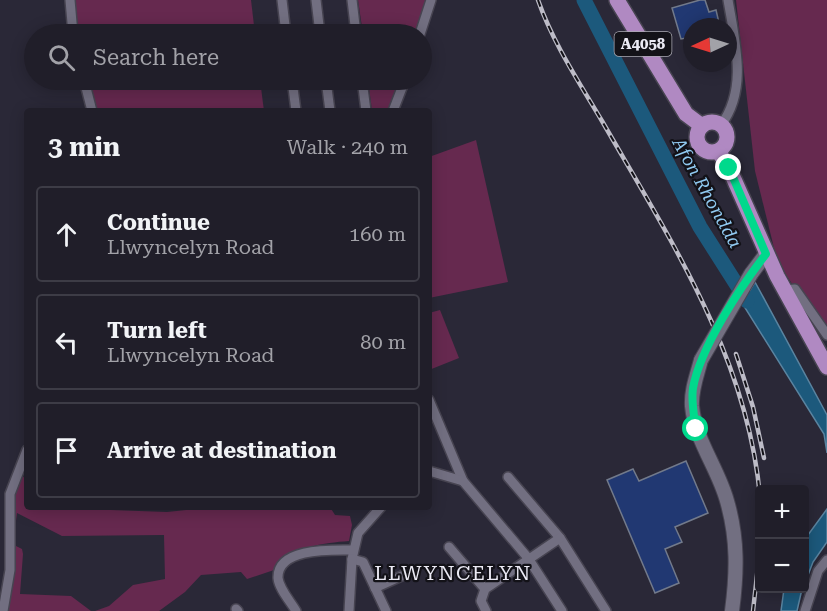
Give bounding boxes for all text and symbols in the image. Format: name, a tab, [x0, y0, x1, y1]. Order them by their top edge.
north arrow	[683, 18, 737, 72]
search box	[24, 24, 432, 90]
road number: A4058	[614, 32, 672, 56]
icon: search	[45, 41, 78, 74]
text: Search here	[93, 45, 219, 70]
text: 3 min	[48, 132, 120, 162]
water label: Afon Rhondda	[668, 133, 746, 252]
text: Walk · 240 m	[287, 135, 408, 159]
route end	[715, 154, 741, 180]
text: Continue	[107, 210, 210, 235]
icon: ahead	[50, 218, 83, 251]
text: 160 m	[349, 222, 406, 246]
text: Llwyncelyn Road	[107, 235, 274, 259]
text: Turn left	[107, 318, 207, 343]
icon: left	[50, 326, 83, 359]
text: 80 m	[360, 330, 406, 354]
text: Llwyncelyn Road	[107, 343, 274, 367]
route start	[682, 415, 708, 441]
icon: arrive	[50, 434, 83, 467]
text: Arrive at destination	[107, 438, 336, 463]
map controls	[755, 485, 809, 593]
button: +	[755, 485, 809, 539]
button: −	[755, 539, 809, 593]
district label: LLWYNCELYN	[374, 561, 532, 585]

